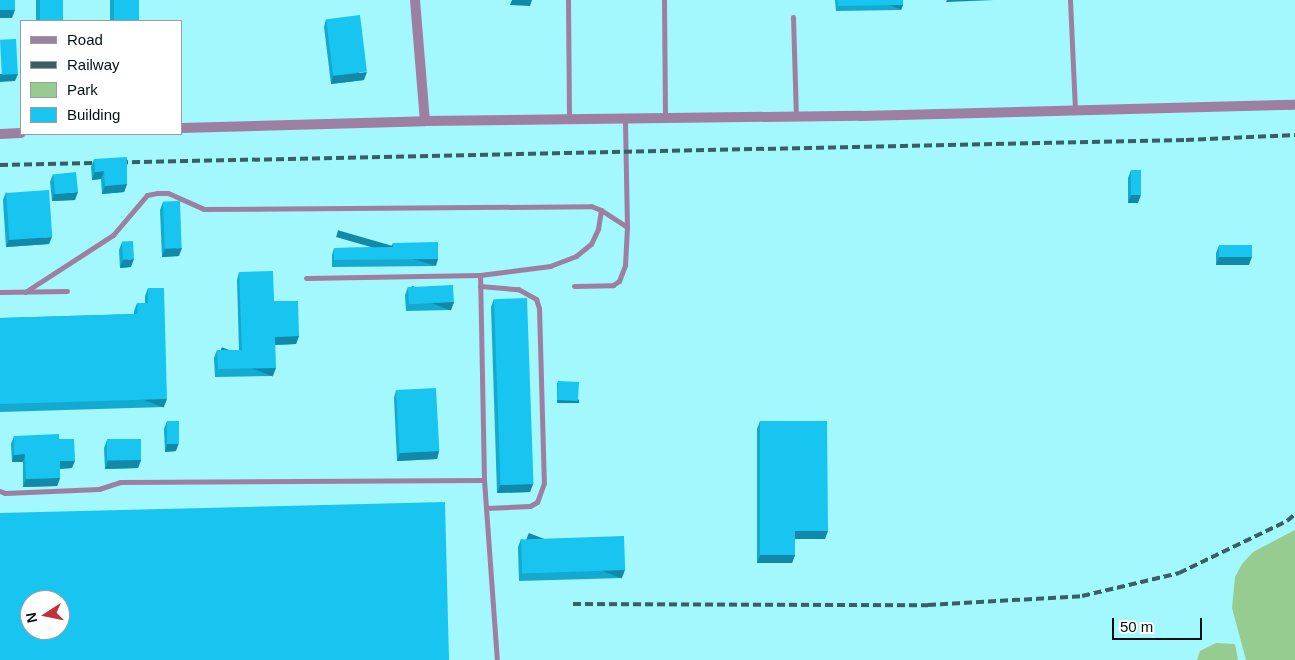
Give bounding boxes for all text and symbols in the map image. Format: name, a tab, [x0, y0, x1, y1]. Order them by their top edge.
legend	[20, 20, 182, 135]
text: Road	[67, 31, 103, 48]
text: Railway	[67, 56, 120, 73]
text: Park	[67, 81, 98, 98]
text: Building	[67, 106, 120, 123]
north arrow	[20, 590, 70, 640]
scale bar	[1115, 608, 1205, 640]
text: N	[22, 611, 40, 624]
text: 50 m	[1120, 618, 1153, 635]

